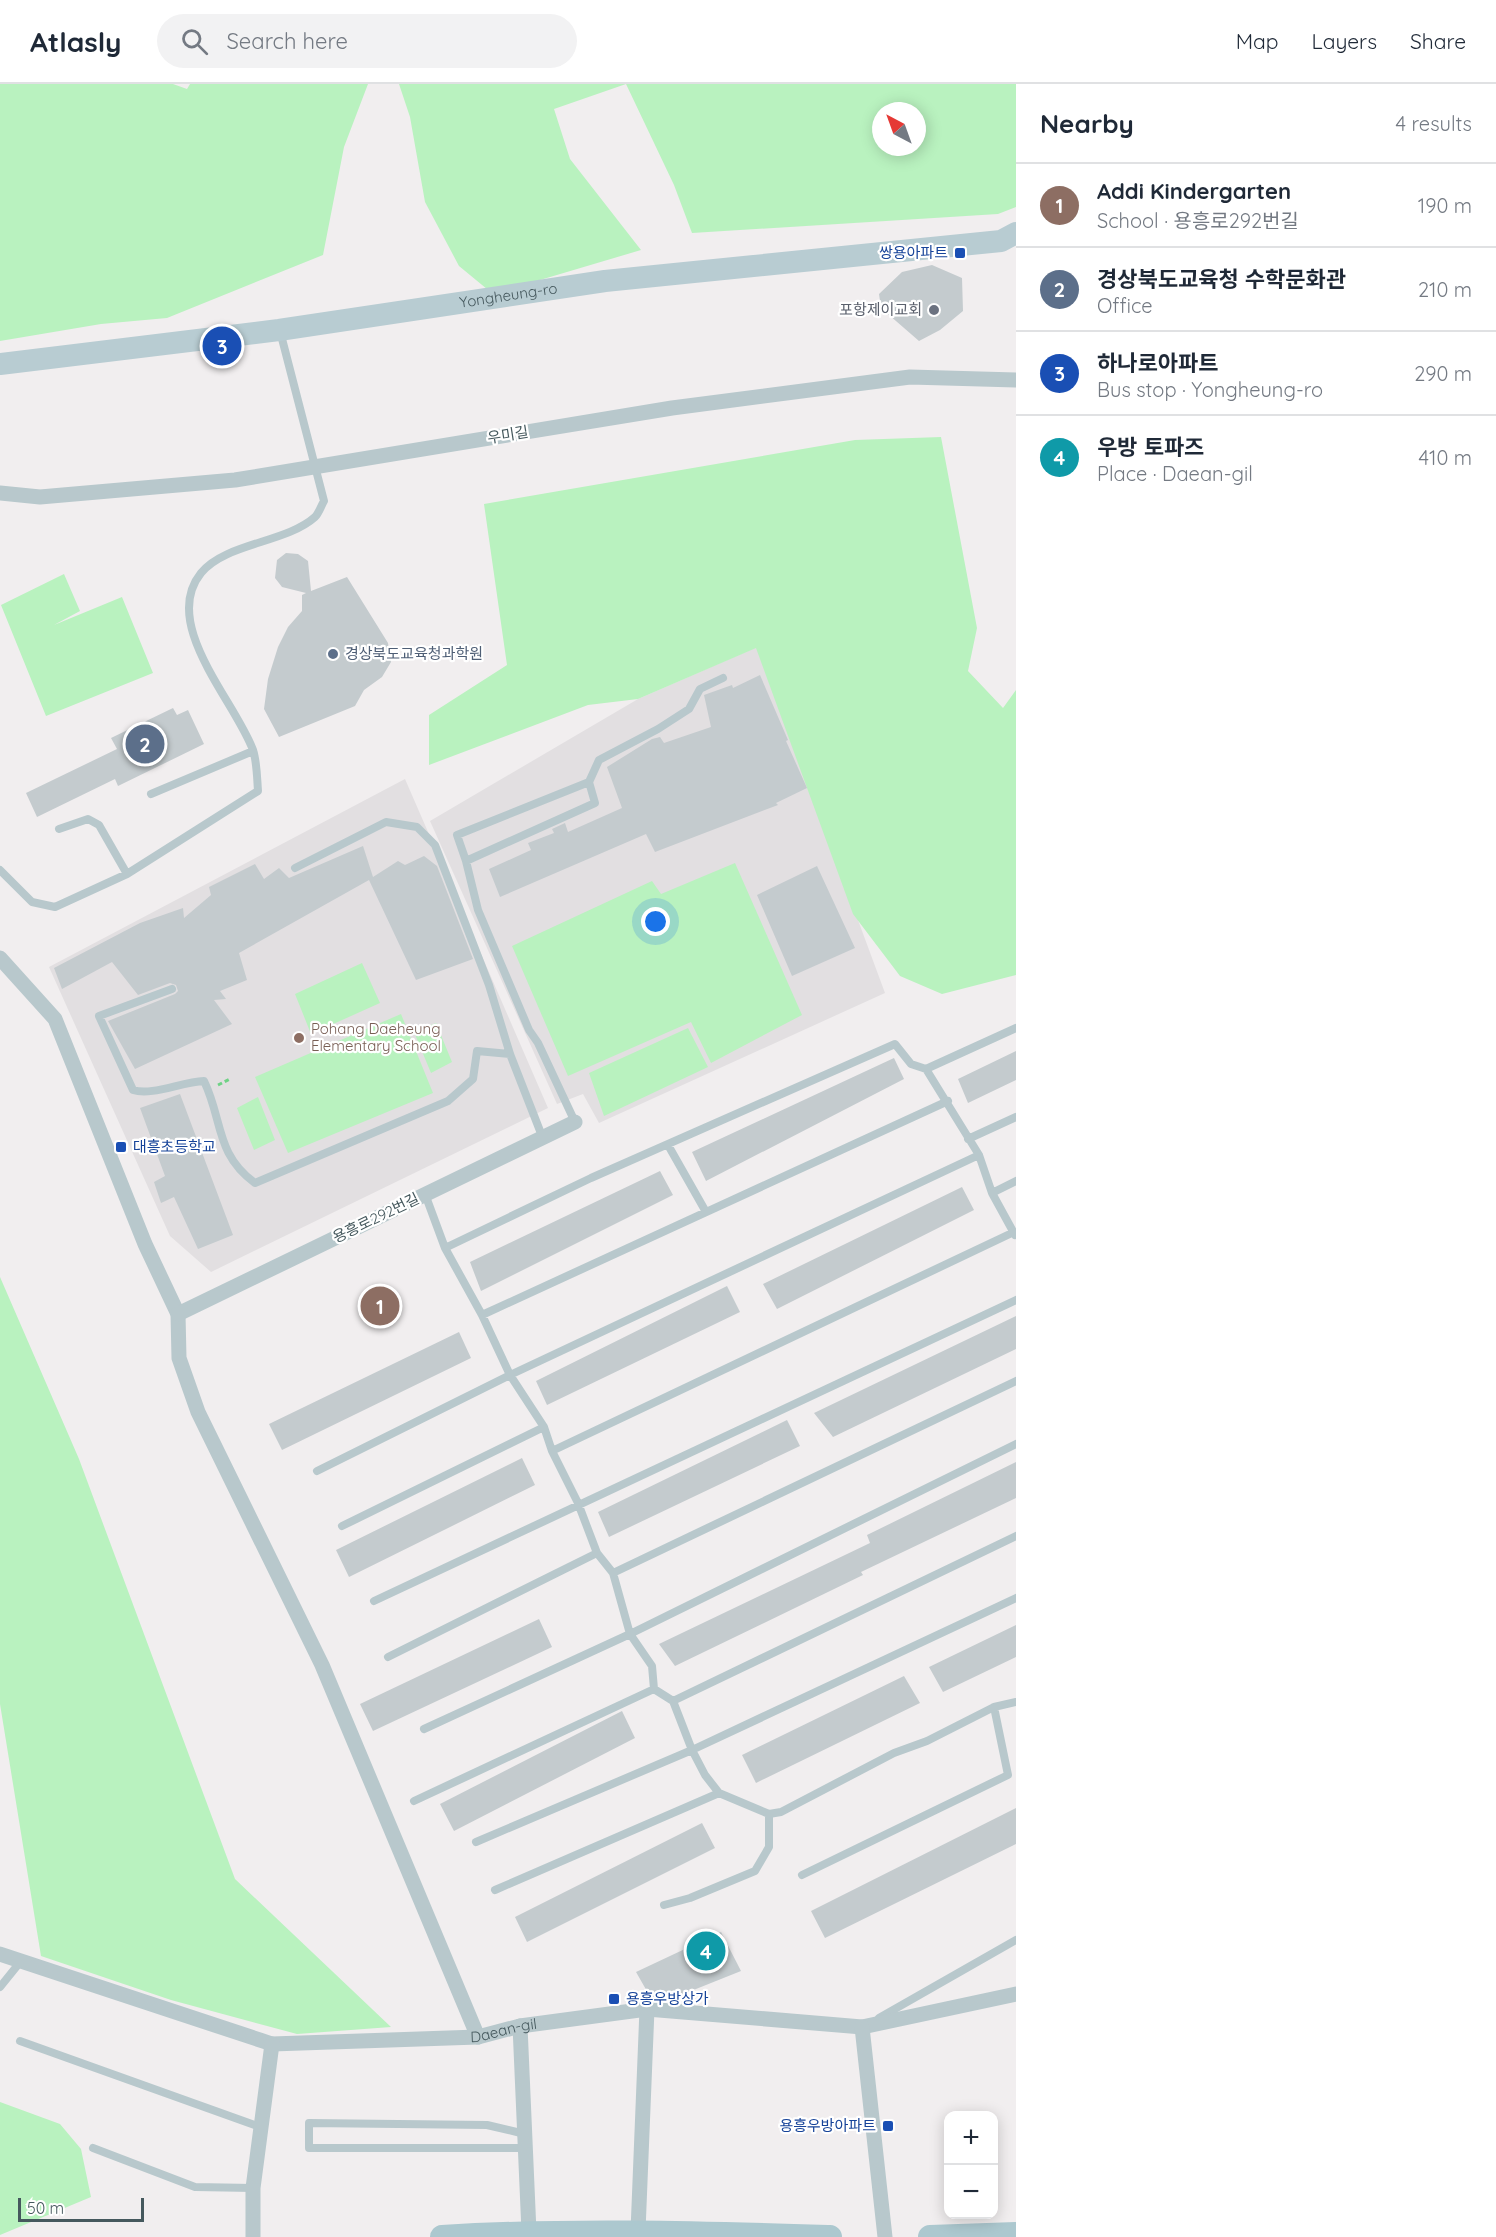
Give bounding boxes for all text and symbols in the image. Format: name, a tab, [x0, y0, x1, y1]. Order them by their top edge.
search box	[157, 14, 577, 68]
text: Atlasly	[30, 24, 121, 59]
icon: search	[178, 25, 211, 58]
text: Search here	[226, 27, 348, 55]
text: Map	[1236, 28, 1279, 54]
text: Layers	[1312, 28, 1377, 54]
text: Share	[1410, 28, 1466, 54]
north arrow	[872, 102, 926, 156]
text: Nearby	[1040, 107, 1134, 140]
text: 4 results	[1396, 111, 1472, 136]
text: Addi Kindergarten	[1097, 177, 1291, 205]
text: 1	[1056, 193, 1063, 218]
text: 190 m	[1418, 193, 1472, 218]
text: School · 용흥로292번길	[1097, 208, 1299, 233]
place label: 쌍용아파트	[879, 243, 948, 262]
marker: 쌍용아파트	[953, 246, 967, 260]
text: 경상북도교육청 수학문화관	[1097, 265, 1346, 293]
text: 2	[1054, 277, 1065, 302]
text: 210 m	[1418, 277, 1472, 302]
street label: Yongheung-ro	[458, 278, 559, 312]
text: Office	[1097, 293, 1153, 318]
place label: 포항제이교회	[839, 300, 922, 319]
marker: 포항제이교회	[927, 303, 941, 317]
pin: 3	[202, 324, 242, 368]
text: 하나로아파트	[1097, 349, 1218, 377]
text: 3	[1054, 361, 1065, 386]
text: 290 m	[1414, 361, 1472, 386]
text: Bus stop · Yongheung-ro	[1097, 377, 1323, 402]
street label: 우미길	[486, 422, 530, 447]
text: 우방 토파즈	[1097, 433, 1204, 461]
text: 4	[1054, 445, 1065, 470]
text: 410 m	[1419, 445, 1472, 470]
text: Place · Daean-gil	[1097, 461, 1253, 486]
place label: 경상북도교육청과학원	[345, 644, 483, 663]
marker: 경상북도교육청과학원	[326, 647, 340, 661]
pin: 2	[126, 722, 164, 766]
your location	[641, 907, 670, 936]
place label: Pohang Daeheung Elementary School	[311, 1019, 441, 1055]
marker: Pohang Daeheung Elementary School	[292, 1031, 306, 1045]
place label: 대흥초등학교	[133, 1137, 216, 1156]
marker: 대흥초등학교	[114, 1140, 128, 1154]
street label: 용흥로292번길	[329, 1188, 422, 1247]
pin: 1	[360, 1284, 400, 1328]
pin: 4	[686, 1928, 726, 1974]
place label: 용흥우방상가	[626, 1989, 709, 2008]
marker: 용흥우방상가	[607, 1992, 621, 2006]
street label: Daean-gil	[470, 2014, 538, 2046]
map controls	[944, 2111, 998, 2219]
button: +	[944, 2111, 998, 2165]
place label: 용흥우방아파트	[779, 2116, 876, 2135]
marker: 용흥우방아파트	[881, 2119, 895, 2133]
button: −	[944, 2165, 998, 2219]
scale bar	[18, 2195, 144, 2222]
text: 50 m	[27, 2198, 64, 2218]

